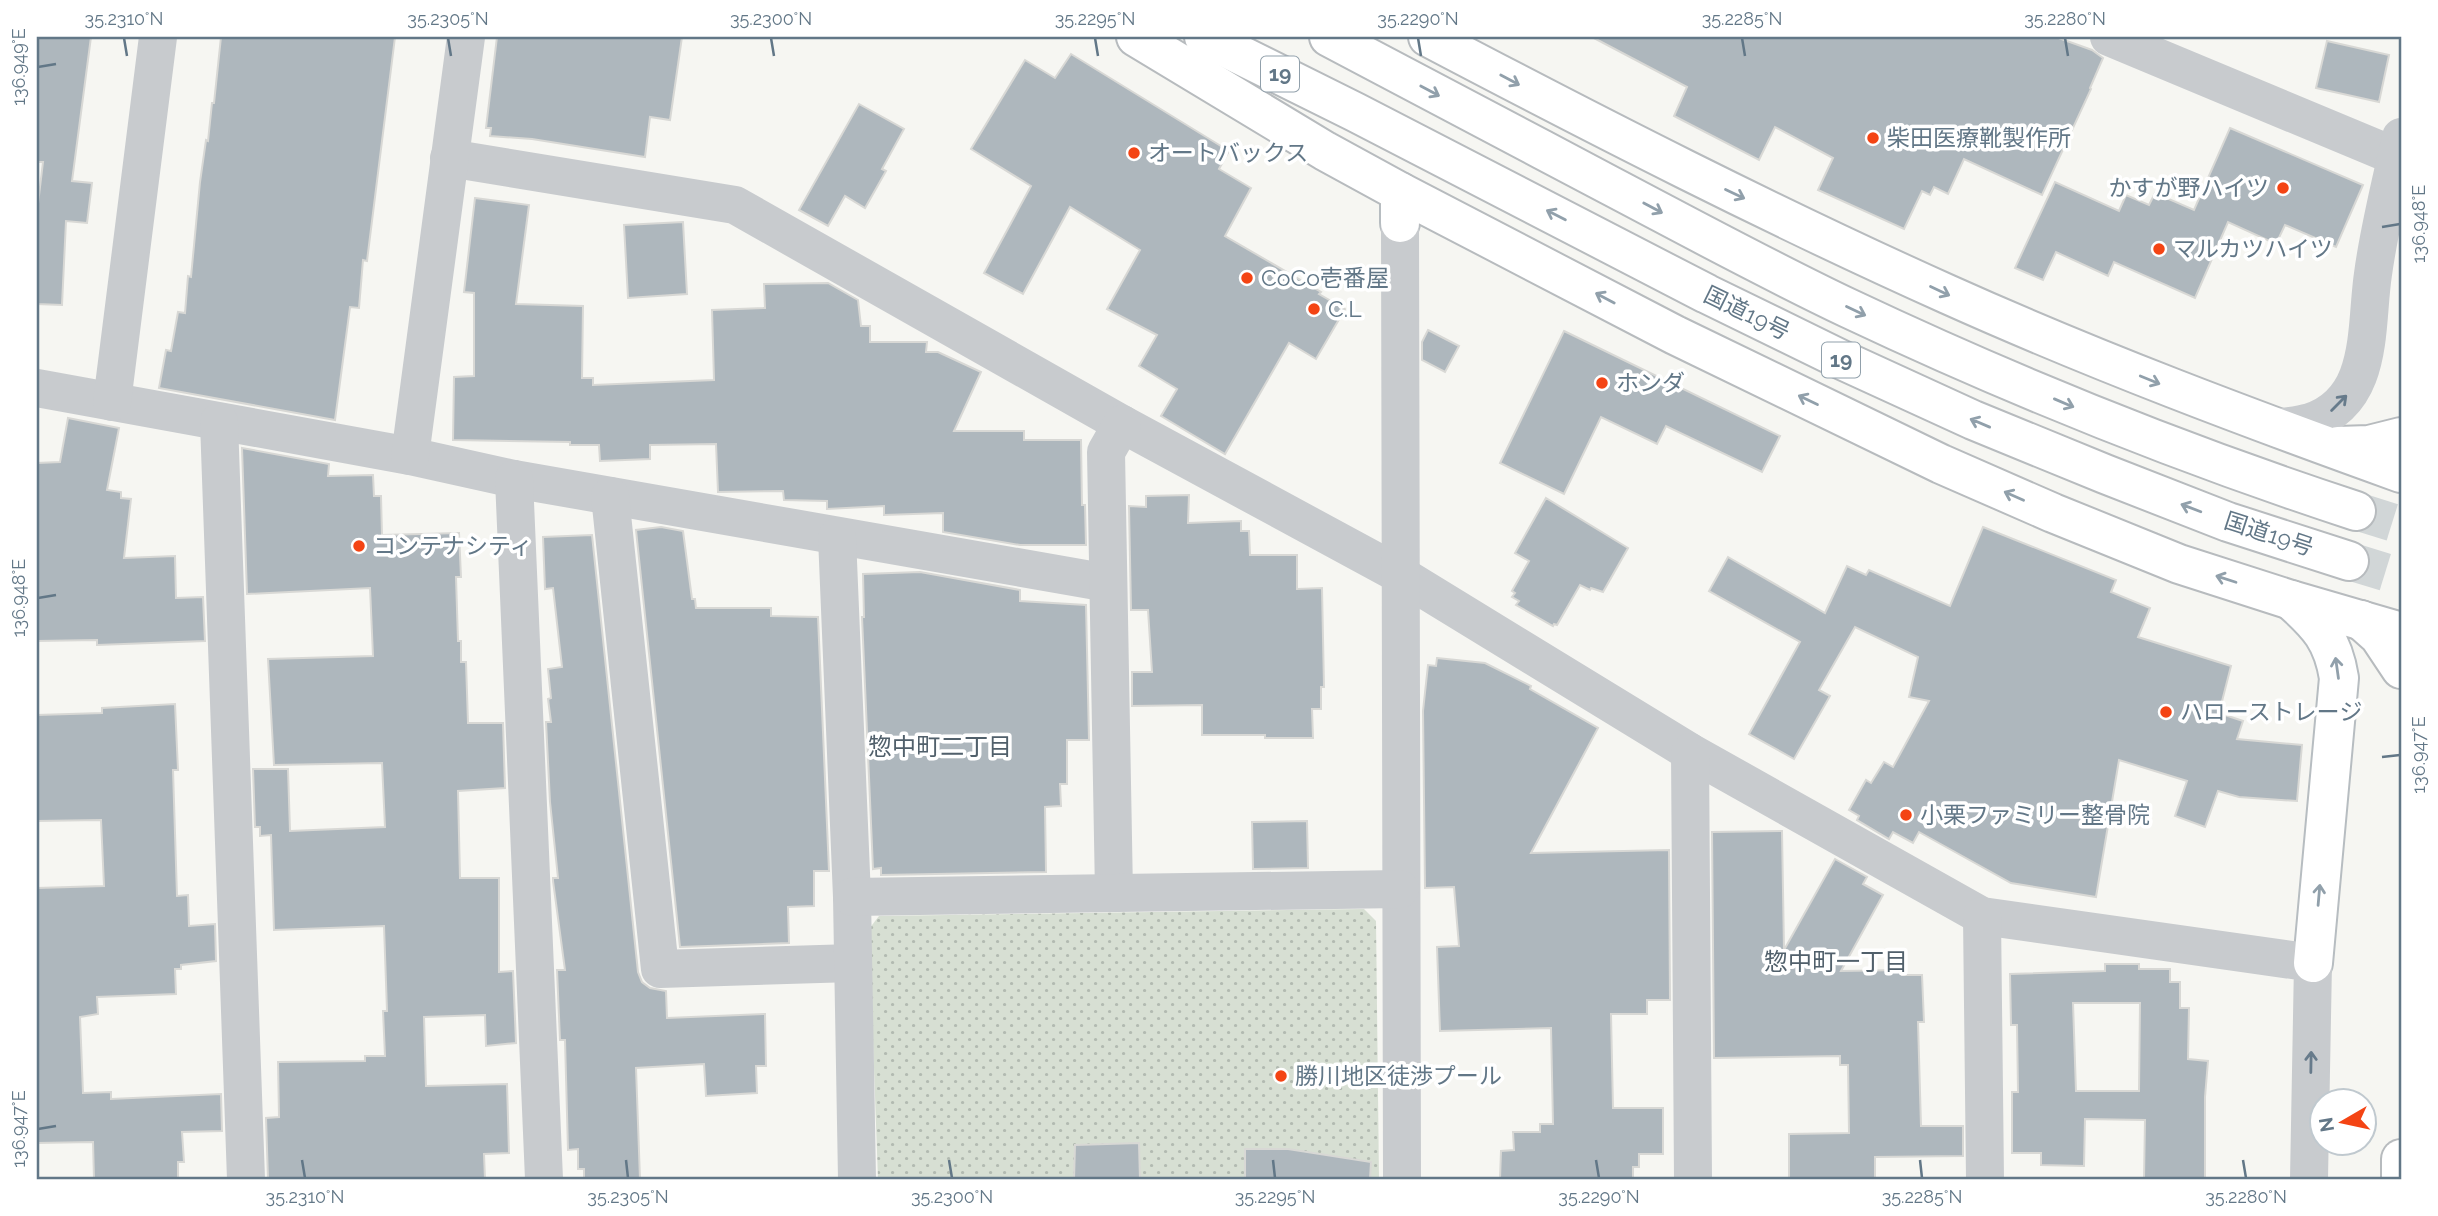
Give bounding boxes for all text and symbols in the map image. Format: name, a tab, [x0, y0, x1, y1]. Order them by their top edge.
text: 35.2310°N	[85, 8, 163, 29]
text: 35.2305°N	[407, 8, 489, 29]
text: 35.2300°N	[730, 8, 812, 29]
text: 35.2295°N	[1055, 8, 1135, 29]
text: 35.2290°N	[1377, 8, 1459, 29]
text: 35.2285°N	[1702, 8, 1782, 29]
text: 35.2280°N	[2024, 8, 2106, 29]
text: 136.949°E	[8, 28, 29, 106]
road number: 19	[1261, 56, 1299, 92]
one-way arrow	[1499, 74, 1520, 87]
one-way arrow	[1419, 84, 1440, 98]
place label: 柴田医療靴製作所	[1887, 124, 2071, 151]
marker: 柴田医療靴製作所	[1865, 130, 1881, 146]
place label: オートバックス	[1148, 139, 1308, 166]
marker: オートバックス	[1126, 145, 1142, 161]
place label: かすが野ハイツ	[2108, 174, 2269, 201]
marker: かすが野ハイツ	[2275, 180, 2291, 196]
text: 136.948°E	[2408, 185, 2429, 263]
one-way arrow	[1724, 188, 1745, 201]
one-way arrow	[1642, 202, 1663, 216]
one-way arrow	[1546, 208, 1566, 222]
place label: マルカツハイツ	[2173, 235, 2333, 262]
marker: マルカツハイツ	[2151, 241, 2167, 257]
place label: CoCo壱番屋	[1261, 264, 1389, 291]
marker: CoCo壱番屋	[1239, 270, 1255, 286]
street label: 国道19号	[1700, 280, 1795, 345]
one-way arrow	[1929, 285, 1951, 298]
one-way arrow	[1595, 291, 1616, 304]
place label: C.L	[1328, 295, 1362, 322]
marker: C.L	[1306, 301, 1322, 317]
one-way arrow	[1845, 305, 1866, 319]
road number: 19	[1822, 342, 1860, 378]
place label: ホンダ	[1616, 369, 1685, 396]
one-way arrow	[2139, 374, 2160, 387]
marker: ホンダ	[1594, 375, 1610, 391]
one-way arrow	[1798, 393, 1819, 407]
one-way arrow	[2331, 394, 2348, 411]
one-way arrow	[2053, 398, 2074, 411]
one-way arrow	[1970, 415, 1991, 428]
one-way arrow	[2004, 489, 2025, 502]
one-way arrow	[2181, 500, 2203, 513]
street label: 国道19号	[2221, 506, 2317, 561]
place label: コンテナシティ	[373, 532, 533, 559]
marker: コンテナシティ	[351, 538, 367, 554]
text: 136.948°E	[8, 559, 29, 637]
one-way arrow	[2215, 572, 2237, 585]
one-way arrow	[2330, 657, 2343, 680]
place label: ハローストレージ	[2180, 698, 2362, 725]
marker: ハローストレージ	[2158, 704, 2174, 720]
text: 136.947°E	[2408, 716, 2429, 794]
district label: 惣中町二丁目	[868, 732, 1012, 761]
place label: 小栗ファミリー整骨院	[1920, 801, 2150, 828]
marker: 小栗ファミリー整骨院	[1898, 807, 1914, 823]
one-way arrow	[2313, 884, 2326, 907]
district label: 惣中町一丁目	[1764, 947, 1908, 976]
one-way arrow	[2304, 1051, 2318, 1074]
place label: 勝川地区徒渉プール	[1295, 1062, 1502, 1089]
marker: 勝川地区徒渉プール	[1273, 1068, 1289, 1084]
north arrow	[2308, 1086, 2378, 1156]
text: 136.947°E	[8, 1090, 29, 1168]
text: N	[2314, 1116, 2338, 1134]
text: 35.2310°N	[266, 1186, 344, 1207]
text: 35.2305°N	[587, 1186, 669, 1207]
text: 35.2300°N	[911, 1186, 993, 1207]
text: 35.2295°N	[1235, 1186, 1315, 1207]
text: 35.2290°N	[1558, 1186, 1640, 1207]
text: 35.2285°N	[1882, 1186, 1962, 1207]
text: 35.2280°N	[2205, 1186, 2287, 1207]

